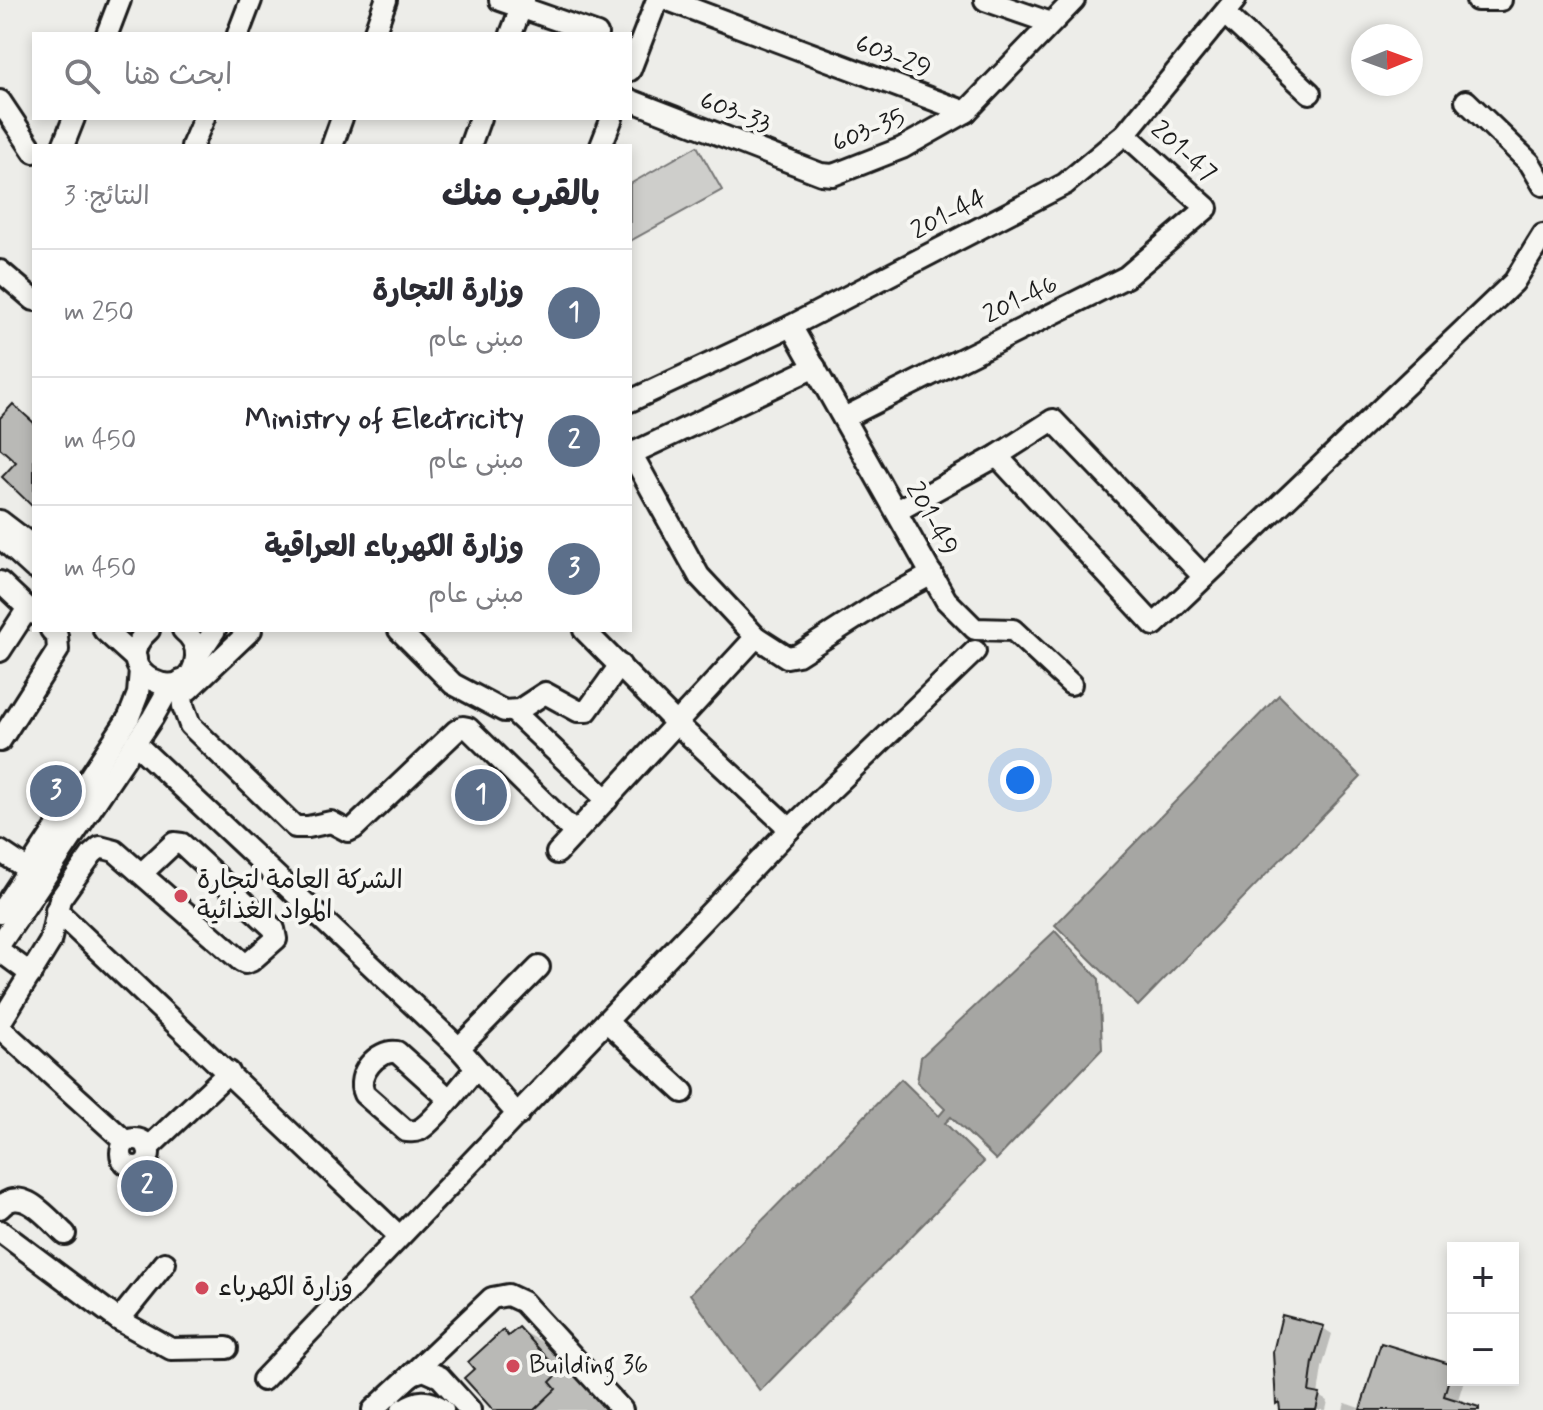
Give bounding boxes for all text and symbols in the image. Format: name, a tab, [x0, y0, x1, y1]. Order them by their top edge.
north arrow	[1351, 24, 1423, 96]
street label: 603-29	[850, 27, 936, 87]
search box	[32, 32, 632, 120]
icon: search	[60, 54, 104, 98]
text: ابحث هنا	[124, 56, 232, 95]
street label: 603-33	[695, 84, 775, 142]
street label: 603-35	[827, 101, 911, 161]
street label: 201-47	[1143, 113, 1223, 191]
text: بالقرب منك	[442, 173, 600, 218]
text: النتائج: 3	[64, 180, 150, 214]
street label: 201-44	[906, 182, 992, 248]
street label: 201-46	[978, 267, 1064, 333]
text: وزارة التجارة	[372, 272, 524, 311]
text: 250 m	[64, 296, 134, 330]
text: 1	[568, 296, 580, 330]
text: مبنى عام	[428, 322, 524, 356]
text: Ministry of Electricity	[245, 400, 524, 439]
text: 450 m	[64, 424, 136, 458]
text: 2	[568, 424, 580, 458]
text: مبنى عام	[428, 444, 524, 478]
street label: 201-49	[897, 476, 965, 562]
text: وزارة الكهرباء العراقية	[264, 528, 524, 567]
text: 450 m	[64, 552, 136, 586]
text: 3	[568, 552, 580, 586]
text: مبنى عام	[428, 578, 524, 612]
your location	[1000, 760, 1040, 800]
pin: 3	[30, 761, 82, 821]
pin: 1	[455, 765, 507, 825]
place label: الشركة العامة لتجارة المواد الغذائية	[197, 864, 403, 928]
marker: الشركة العامة لتجارة المواد الغذائية	[172, 887, 190, 905]
pin: 2	[121, 1156, 173, 1216]
map controls	[1447, 1242, 1519, 1386]
button: +	[1447, 1242, 1519, 1314]
place label: وزارة الكهرباء	[218, 1271, 353, 1305]
marker: وزارة الكهرباء	[193, 1279, 211, 1297]
button: −	[1447, 1314, 1519, 1386]
place label: Building 36	[529, 1349, 648, 1386]
marker: Building 36	[504, 1357, 522, 1375]

